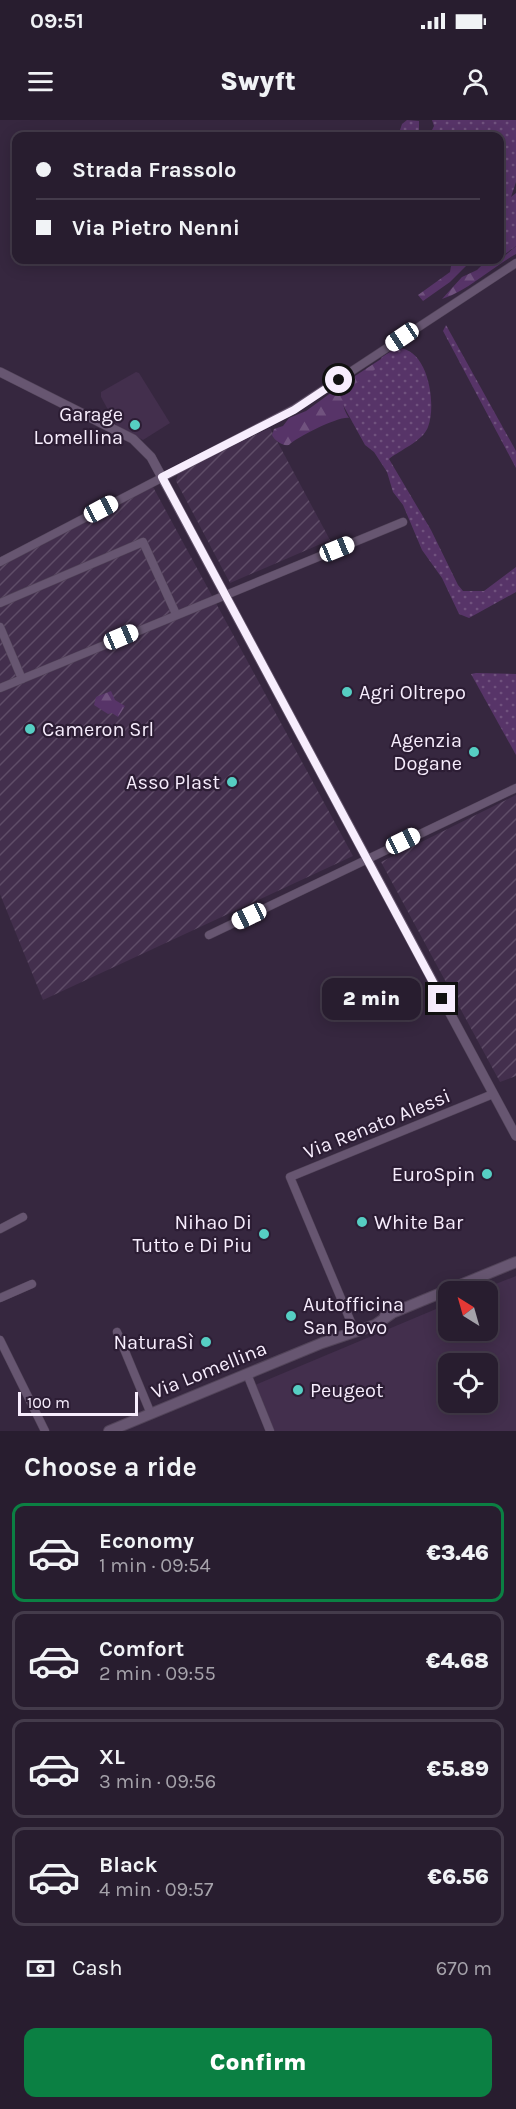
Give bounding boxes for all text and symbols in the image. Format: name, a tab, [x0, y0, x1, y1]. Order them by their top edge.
text: 09:51	[30, 8, 84, 34]
icon: menu	[24, 65, 57, 98]
text: Swyft	[220, 65, 296, 97]
icon: person	[459, 65, 492, 98]
text: Strada Frassolo	[72, 157, 237, 183]
text: Via Pietro Nenni	[72, 215, 240, 241]
car	[382, 319, 422, 355]
route start	[325, 366, 352, 393]
place label: Garage Lomellina	[34, 403, 123, 449]
marker: Garage Lomellina	[128, 418, 142, 432]
car	[81, 493, 121, 525]
car	[317, 534, 357, 564]
car	[101, 622, 141, 652]
place label: Agri Oltrepo	[359, 681, 466, 704]
marker: Agri Oltrepo	[340, 685, 354, 699]
place label: Cameron Srl	[42, 718, 154, 741]
marker: Cameron Srl	[23, 722, 37, 736]
place label: Agenzia Dogane	[390, 729, 462, 775]
marker: Agenzia Dogane	[467, 745, 481, 759]
place label: Asso Plast	[126, 771, 220, 794]
marker: Asso Plast	[225, 775, 239, 789]
car	[383, 825, 423, 857]
car	[229, 900, 269, 932]
callout: 2 min	[322, 978, 421, 1020]
route end	[428, 985, 455, 1012]
text: 2 min	[343, 987, 400, 1010]
street label: Via Renato Alessi	[300, 1084, 454, 1164]
place label: EuroSpin	[392, 1163, 475, 1186]
marker: EuroSpin	[480, 1167, 494, 1181]
place label: Nihao Di Tutto e Di Piu	[132, 1211, 252, 1257]
place label: White Bar	[374, 1211, 464, 1234]
marker: White Bar	[355, 1215, 369, 1229]
marker: Nihao Di Tutto e Di Piu	[257, 1227, 271, 1241]
north arrow	[438, 1281, 498, 1341]
map controls	[438, 1281, 498, 1413]
place label: Autofficina San Bovo	[303, 1293, 404, 1339]
marker: Autofficina San Bovo	[284, 1309, 298, 1323]
place label: NaturaSì	[113, 1331, 194, 1354]
marker: NaturaSì	[199, 1335, 213, 1349]
street label: Via Lomellina	[148, 1336, 270, 1404]
button: locate	[438, 1353, 498, 1413]
place label: Peugeot	[310, 1379, 384, 1402]
marker: Peugeot	[291, 1383, 305, 1397]
scale bar	[18, 1389, 138, 1416]
text: 100 m	[27, 1393, 70, 1412]
text: Choose a ride	[24, 1451, 197, 1483]
icon: car	[27, 1526, 81, 1580]
text: Economy	[99, 1528, 194, 1554]
text: €3.46	[427, 1540, 489, 1566]
text: 1 min · 09:54	[99, 1554, 211, 1577]
icon: car	[27, 1634, 81, 1688]
text: Comfort	[99, 1636, 184, 1662]
text: €4.68	[426, 1648, 489, 1674]
text: 2 min · 09:55	[99, 1662, 216, 1685]
icon: car	[27, 1742, 81, 1796]
text: XL	[99, 1744, 125, 1770]
text: €5.89	[427, 1756, 489, 1782]
text: 3 min · 09:56	[99, 1770, 216, 1793]
icon: car	[27, 1850, 81, 1904]
text: Black	[99, 1852, 158, 1878]
text: €6.56	[428, 1864, 489, 1890]
text: 4 min · 09:57	[99, 1878, 214, 1901]
icon: cash	[24, 1952, 57, 1985]
text: Cash	[72, 1955, 122, 1981]
text: 670 m	[436, 1957, 492, 1980]
button: Confirm	[24, 2028, 492, 2097]

